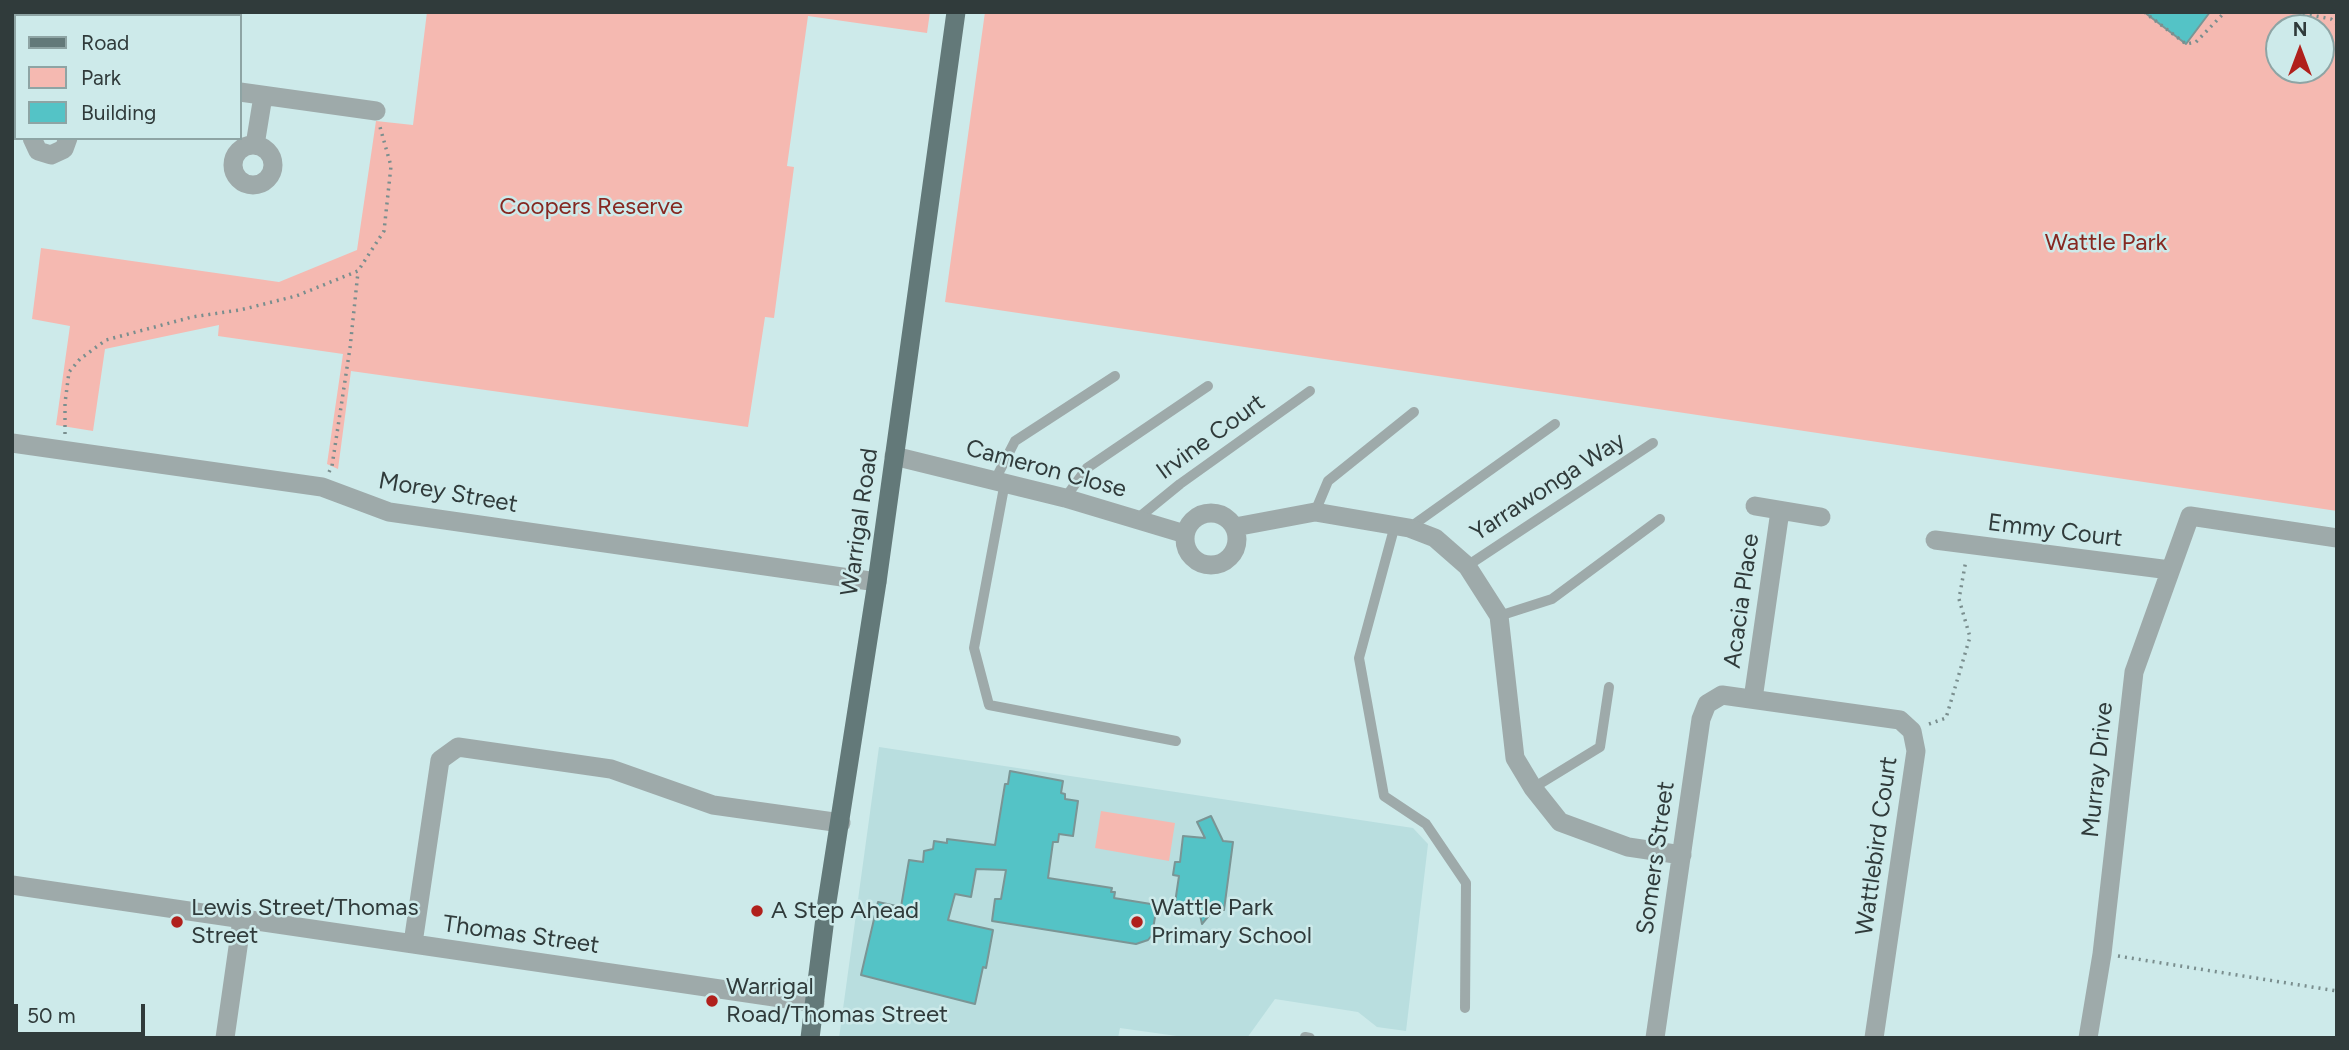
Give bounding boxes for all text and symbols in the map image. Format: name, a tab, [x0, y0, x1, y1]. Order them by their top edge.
legend	[14, 14, 242, 140]
north arrow	[2265, 14, 2335, 84]
text: N	[2293, 18, 2307, 41]
text: Road	[81, 30, 129, 55]
text: Park	[81, 65, 121, 90]
text: Building	[81, 100, 156, 125]
park label: Coopers Reserve	[499, 193, 683, 221]
park label: Wattle Park	[2045, 229, 2167, 257]
street label: Irvine Court	[1151, 388, 1271, 486]
street label: Yarrawonga Way	[1465, 426, 1631, 548]
street label: Cameron Close	[962, 434, 1130, 504]
street label: Warrigal Road	[835, 446, 885, 598]
street label: Morey Street	[376, 467, 520, 519]
street label: Emmy Court	[1986, 508, 2124, 554]
street label: Acacia Place	[1718, 532, 1766, 670]
street label: Murray Drive	[2077, 701, 2119, 839]
street label: Wattlebird Court	[1850, 755, 1904, 937]
street label: Somers Street	[1631, 779, 1681, 937]
place label: Lewis Street/Thomas Street	[191, 894, 419, 950]
place label: Wattle Park Primary School	[1151, 894, 1312, 950]
place label: A Step Ahead	[771, 897, 919, 925]
marker: A Step Ahead	[749, 903, 765, 919]
street label: Thomas Street	[441, 910, 601, 960]
marker: Lewis Street/Thomas Street	[169, 914, 185, 930]
marker: Wattle Park Primary School	[1129, 914, 1145, 930]
place label: Warrigal Road/Thomas Street	[726, 973, 948, 1029]
scale bar	[18, 990, 149, 1034]
marker: Warrigal Road/Thomas Street	[704, 993, 720, 1009]
text: 50 m	[27, 1003, 76, 1028]

